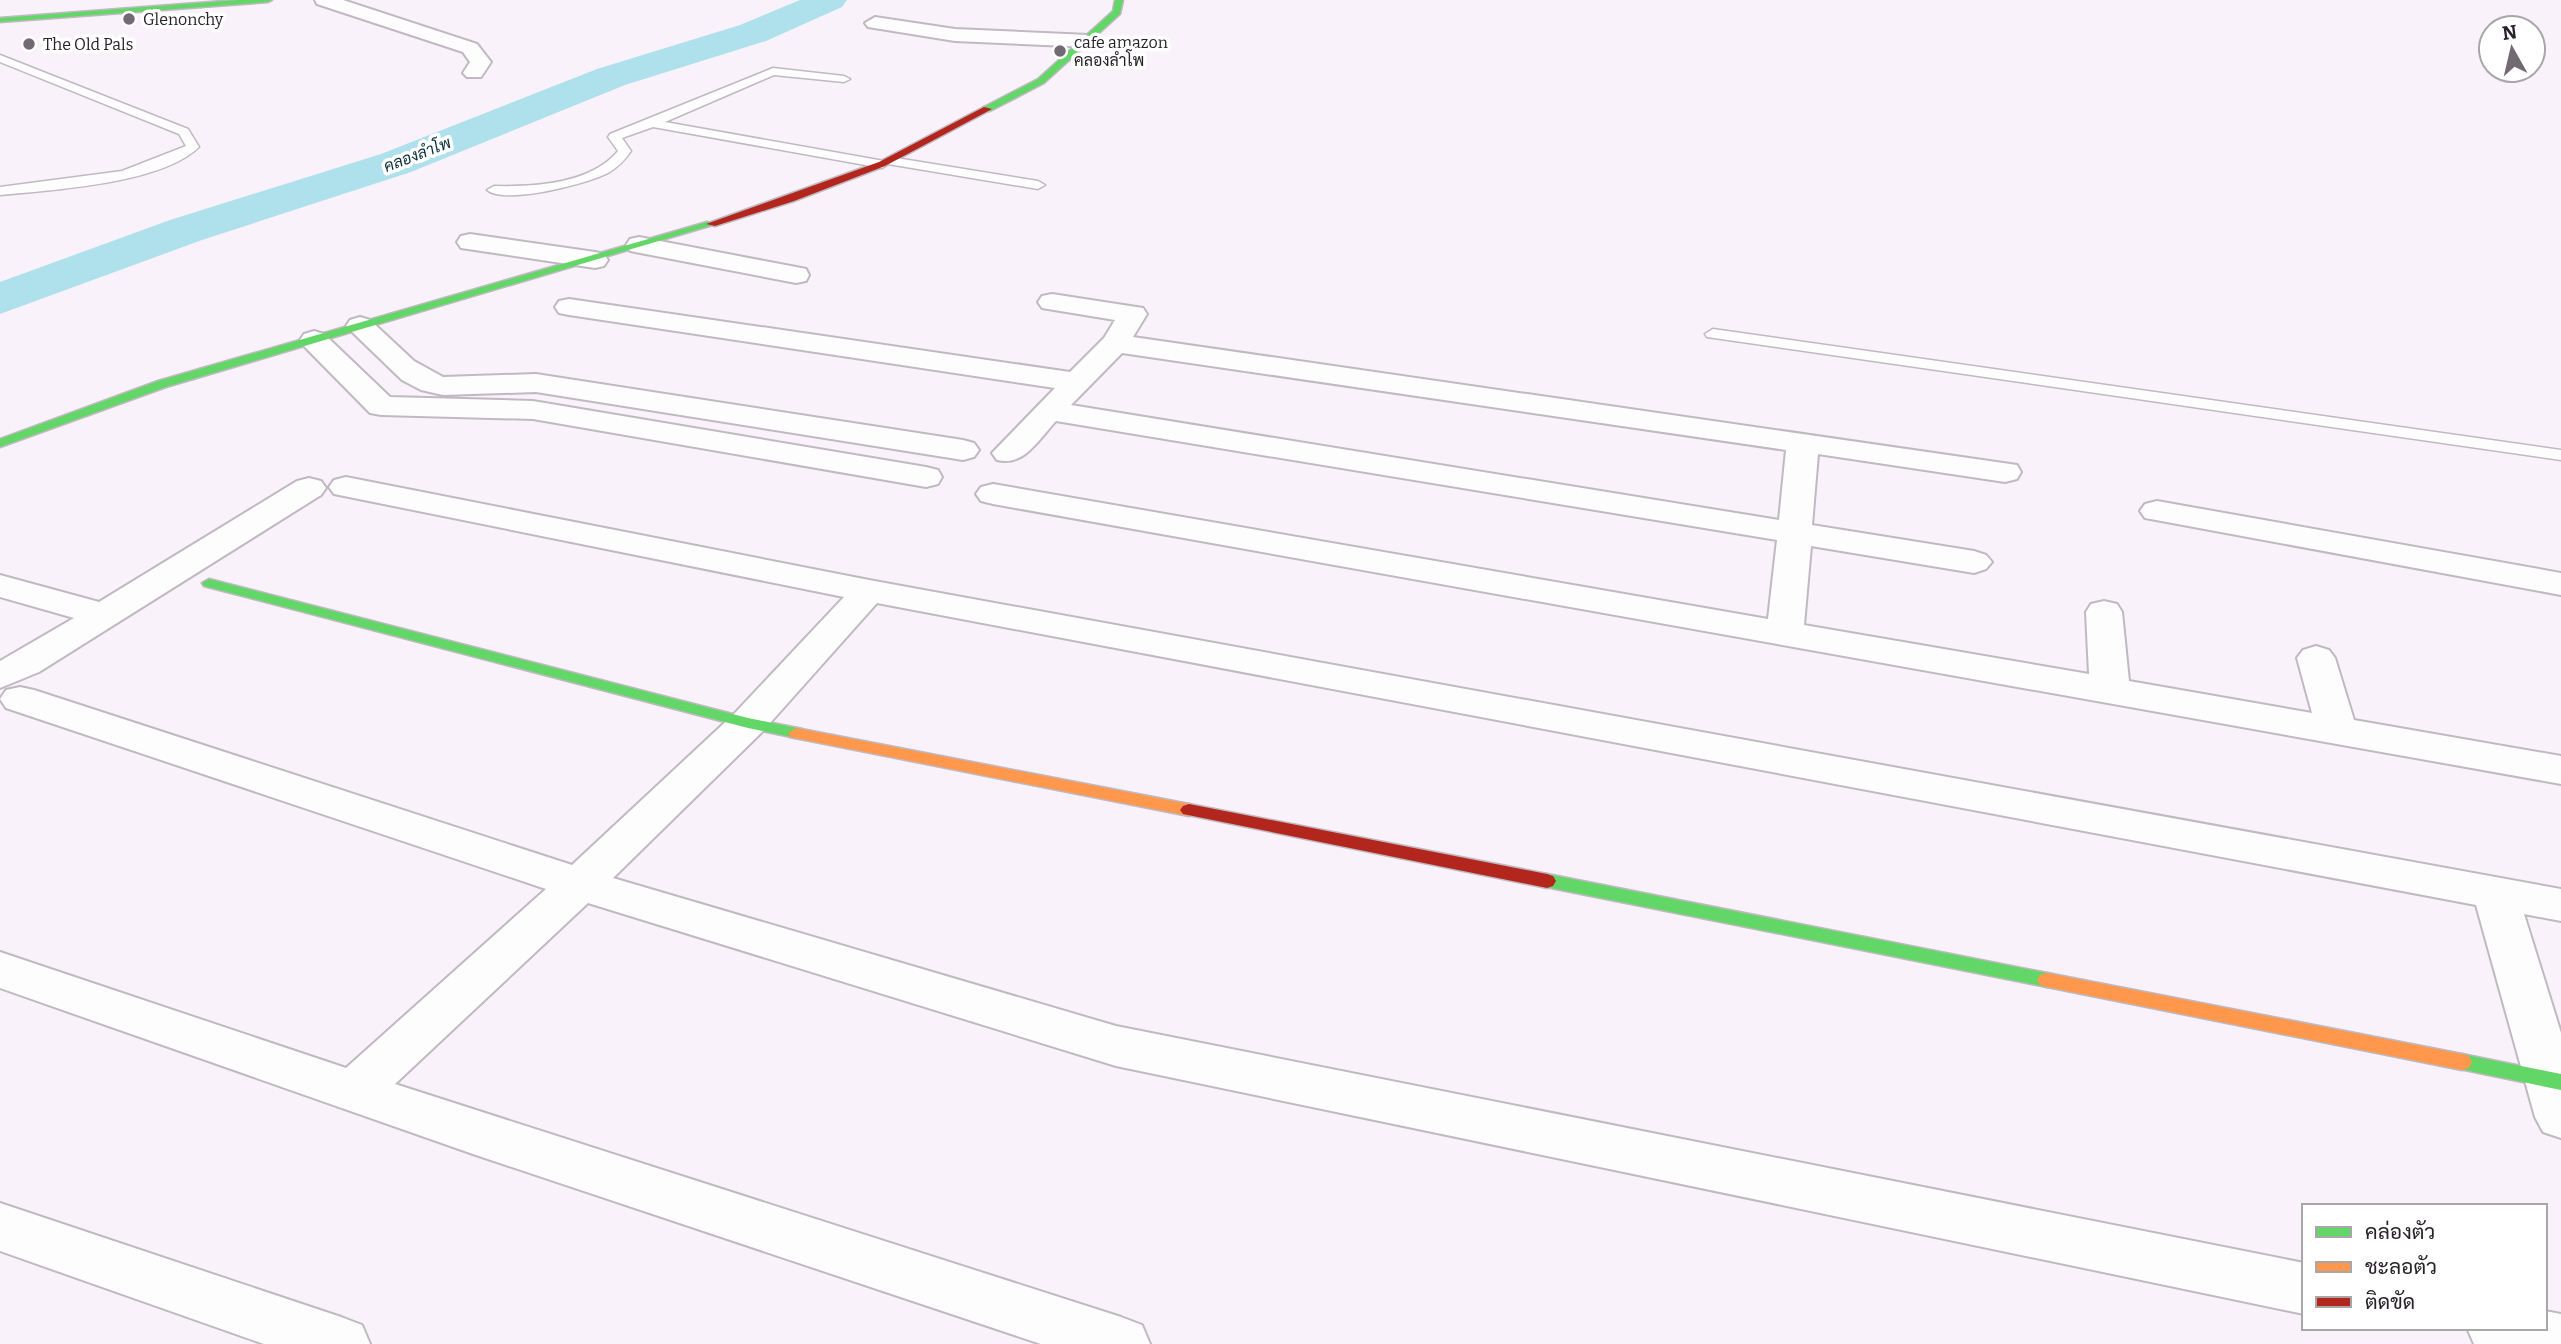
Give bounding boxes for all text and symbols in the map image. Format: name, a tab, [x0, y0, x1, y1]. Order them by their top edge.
place label: Glenonchy	[143, 10, 224, 29]
marker: Glenonchy	[121, 11, 137, 27]
north arrow	[2477, 14, 2547, 84]
text: N	[2501, 20, 2519, 45]
place label: cafe amazon คลองลำโพ	[1074, 33, 1168, 70]
place label: The Old Pals	[43, 35, 133, 54]
marker: The Old Pals	[21, 36, 37, 52]
marker: cafe amazon คลองลำโพ	[1052, 43, 1068, 59]
water label: คลองลำโพ	[380, 131, 454, 176]
legend	[2302, 1204, 2547, 1330]
text: คล่องตัว	[2365, 1219, 2435, 1245]
text: ชะลอตัว	[2365, 1254, 2437, 1280]
text: ติดขัด	[2365, 1289, 2415, 1315]

